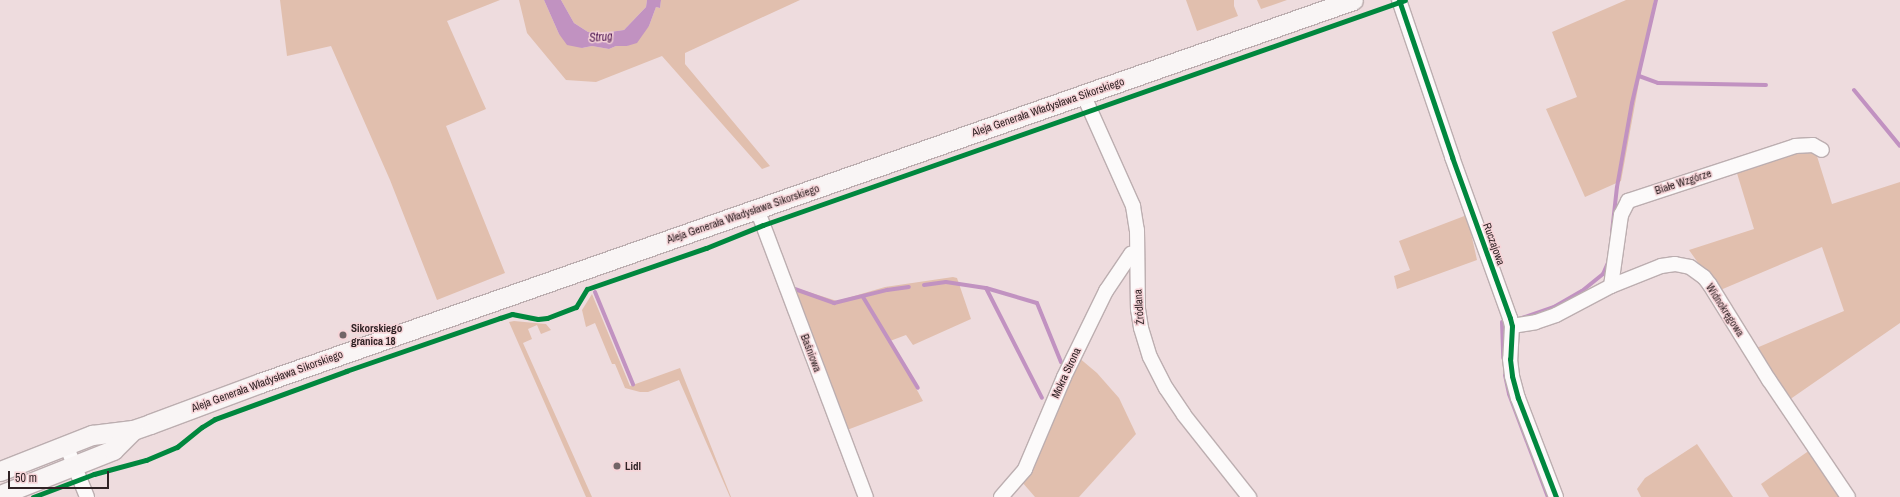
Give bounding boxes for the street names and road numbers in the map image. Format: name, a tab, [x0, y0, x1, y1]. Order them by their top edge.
street label: Aleja Generała Władysława Sikorskiego	[970, 75, 1126, 139]
street label: Białe Wzgórze	[1653, 167, 1713, 197]
street label: Aleja Generała Władysława Sikorskiego	[665, 182, 821, 246]
street label: Ruczajowa	[1480, 221, 1508, 267]
street label: Widnokręgowa	[1703, 281, 1747, 339]
street label: Źródlana	[1131, 289, 1147, 325]
street label: Baśniowa	[798, 332, 824, 374]
street label: Mokra Strona	[1049, 346, 1083, 400]
street label: Aleja Generała Władysława Sikorskiego	[189, 347, 345, 415]

